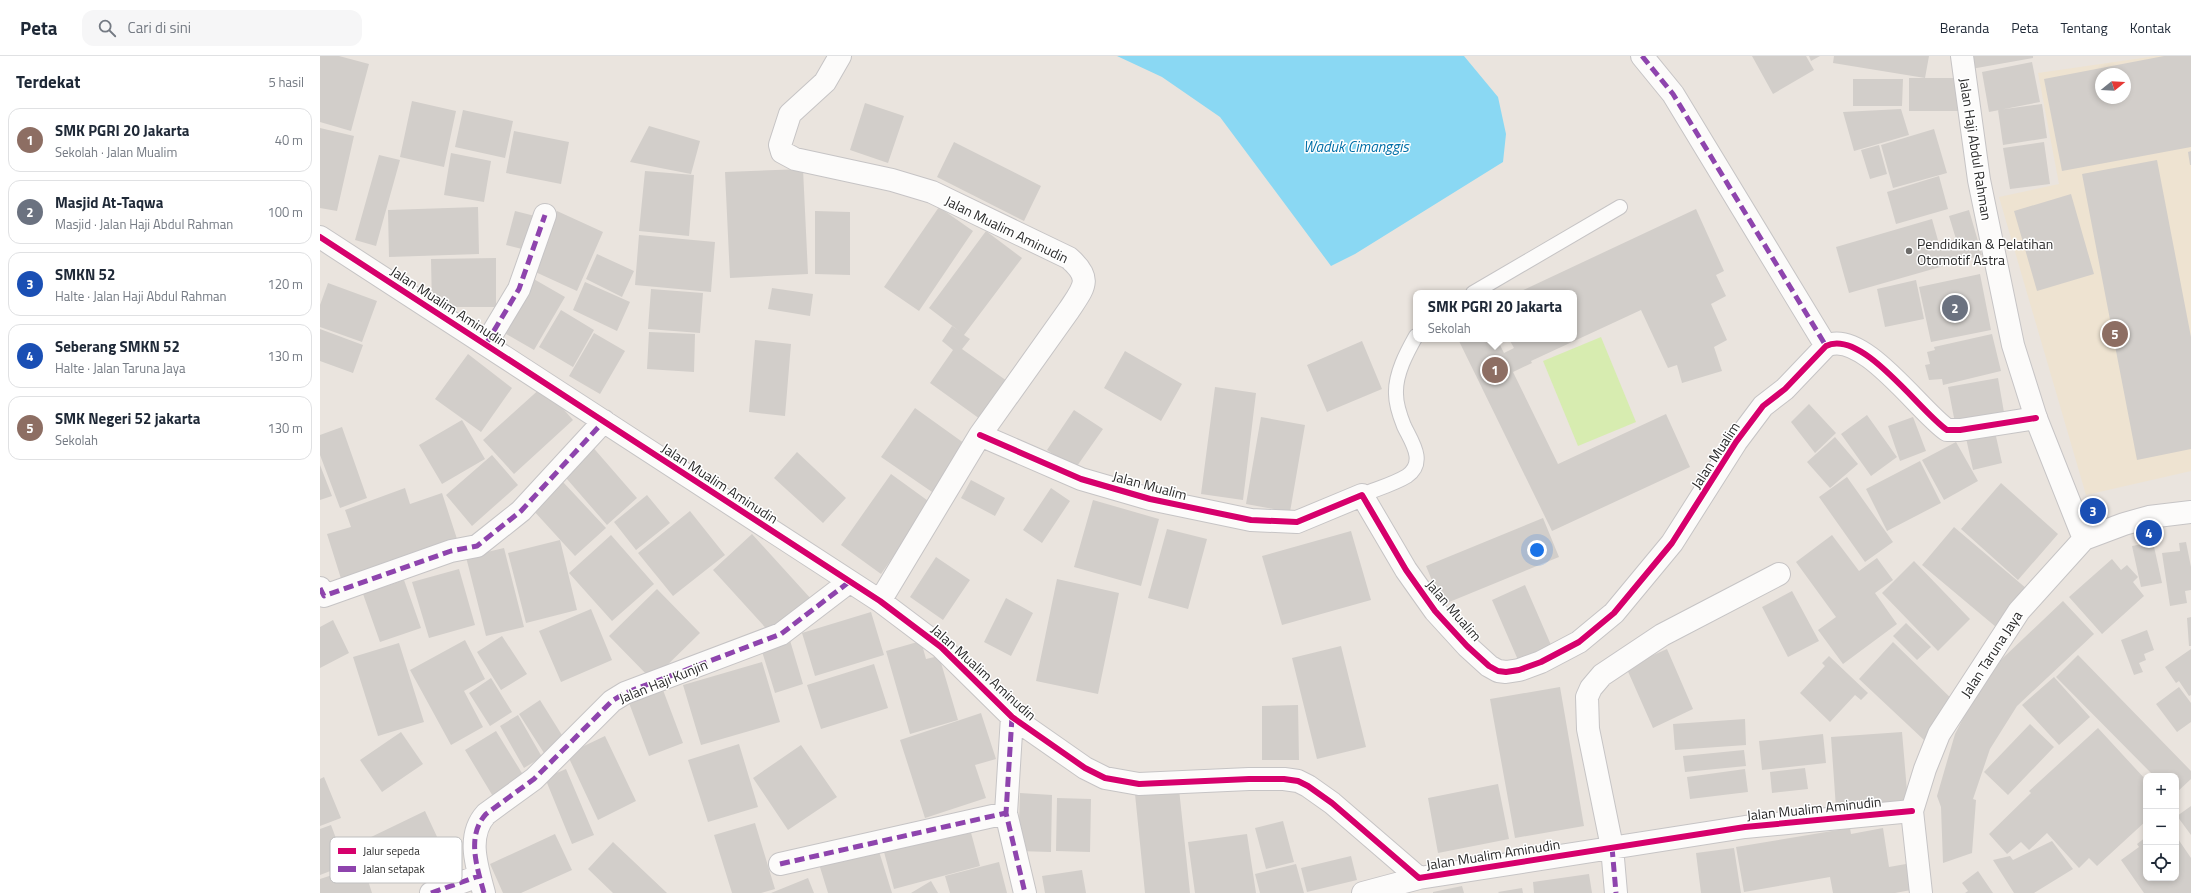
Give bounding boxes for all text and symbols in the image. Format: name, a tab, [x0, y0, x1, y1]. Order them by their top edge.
search box	[82, 10, 362, 46]
text: Peta	[20, 13, 58, 42]
text: Cari di sini	[128, 16, 191, 39]
icon: search	[96, 17, 118, 39]
text: Beranda	[1940, 17, 1989, 38]
text: Peta	[2011, 17, 2038, 38]
text: Tentang	[2060, 17, 2108, 38]
text: Kontak	[2130, 17, 2171, 38]
north arrow	[2095, 68, 2131, 104]
text: Terdekat	[16, 69, 80, 95]
text: 5 hasil	[268, 72, 304, 92]
street label: Jalan Haji Abdul Rahman	[1954, 76, 1998, 222]
text: SMK PGRI 20 Jakarta	[55, 119, 190, 142]
text: 1	[26, 130, 34, 150]
text: 40 m	[275, 130, 303, 150]
water label: Waduk Cimanggis	[1303, 135, 1410, 158]
text: Sekolah · Jalan Mualim	[55, 142, 177, 162]
street label: Jalan Mualim Aminudin	[942, 190, 1072, 268]
text: Masjid At-Taqwa	[55, 191, 163, 214]
text: 2	[26, 202, 34, 222]
text: 100 m	[267, 202, 303, 222]
text: Masjid · Jalan Haji Abdul Rahman	[55, 214, 233, 234]
place label: Pendidikan & Pelatihan Otomotif Astra	[1917, 233, 2053, 270]
marker: Pendidikan & Pelatihan Otomotif Astra	[1904, 246, 1914, 256]
street label: Jalan Mualim Aminudin	[387, 260, 511, 352]
text: SMKN 52	[55, 263, 115, 286]
text: 3	[26, 274, 34, 294]
text: 120 m	[267, 274, 303, 294]
text: Halte · Jalan Haji Abdul Rahman	[55, 286, 227, 306]
popup	[1413, 290, 1577, 342]
pin: 2	[1942, 293, 1968, 323]
text: SMK PGRI 20 Jakarta	[1428, 295, 1562, 318]
text: Sekolah	[1428, 318, 1471, 338]
pin: 5	[2102, 319, 2128, 349]
text: Seberang SMKN 52	[55, 335, 180, 358]
text: 4	[26, 346, 34, 366]
text: 130 m	[267, 346, 303, 366]
pin: 1	[1482, 355, 1508, 385]
text: Halte · Jalan Taruna Jaya	[55, 358, 185, 378]
text: SMK Negeri 52 jakarta	[55, 407, 200, 430]
street label: Jalan Mualim	[1685, 417, 1745, 493]
text: 5	[26, 418, 34, 438]
text: 130 m	[267, 418, 303, 438]
text: Sekolah	[55, 430, 98, 450]
street label: Jalan Mualim Aminudin	[658, 437, 782, 529]
street label: Jalan Mualim	[1111, 465, 1189, 505]
pin: 3	[2080, 496, 2106, 526]
pin: 4	[2136, 518, 2162, 548]
your location	[1527, 540, 1547, 560]
street label: Jalan Mualim	[1421, 574, 1487, 646]
street label: Jalan Taruna Jaya	[1955, 607, 2027, 701]
street label: Jalan Mualim Aminudin	[927, 619, 1041, 725]
street label: Jalan Haji Kunjin	[616, 654, 710, 708]
map controls	[2143, 773, 2179, 881]
button: +	[2143, 773, 2179, 809]
street label: Jalan Mualim Aminudin	[1746, 790, 1882, 826]
button: −	[2143, 809, 2179, 845]
street label: Jalan Mualim Aminudin	[1425, 833, 1561, 875]
legend	[330, 837, 462, 883]
text: Jalur sepeda	[363, 843, 420, 859]
button: locate	[2143, 845, 2179, 881]
text: Jalan setapak	[363, 861, 425, 877]

